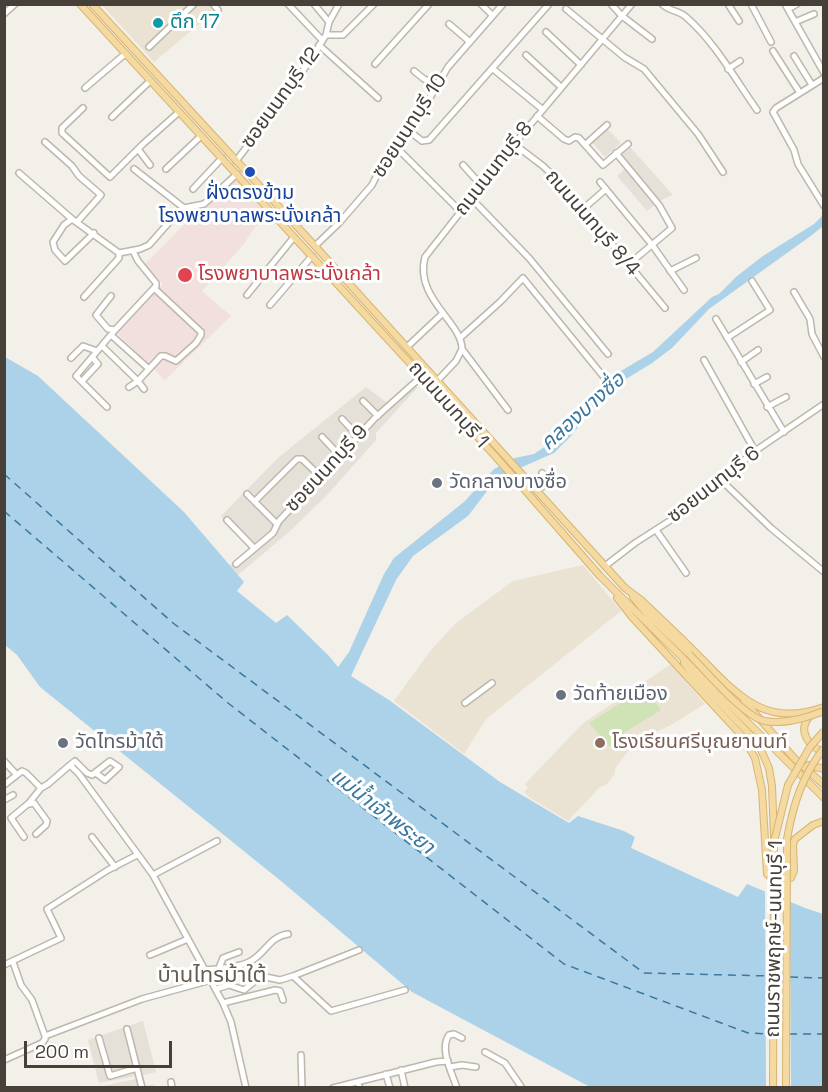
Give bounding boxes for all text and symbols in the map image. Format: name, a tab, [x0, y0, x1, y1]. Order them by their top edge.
place label: ตึก 17	[170, 11, 219, 35]
marker: ตึก 17	[151, 16, 165, 30]
street label: ซอยนนทบุรี 12	[236, 43, 326, 153]
street label: ซอยนนทบุรี 10	[367, 69, 453, 183]
street label: ถนนนนทบุรี 8	[450, 117, 538, 221]
marker: ฝั่งตรงข้าม โรงพยาบาลพระนั่งเกล้า	[243, 165, 257, 179]
street label: ถนนนนทบุรี 8/4	[539, 165, 645, 281]
place label: ฝั่งตรงข้าม โรงพยาบาลพระนั่งเกล้า	[159, 182, 341, 229]
place label: โรงพยาบาลพระนั่งเกล้า	[198, 263, 381, 287]
marker: โรงพยาบาลพระนั่งเกล้า	[176, 266, 194, 284]
street label: ถนนนนทบุรี 1	[403, 357, 493, 453]
water label: คลองบางซื่อ	[536, 368, 630, 456]
street label: ซอยนนทบุรี 9	[281, 420, 373, 518]
street label: ซอยนนทบุรี 6	[663, 442, 765, 528]
place label: วัดกลางบางซื่อ	[449, 471, 567, 495]
marker: วัดกลางบางซื่อ	[430, 476, 444, 490]
place label: วัดท้ายเมือง	[573, 683, 668, 707]
marker: วัดท้ายเมือง	[554, 688, 568, 702]
place label: วัดไทรม้าใต้	[75, 731, 164, 755]
place label: โรงเรียนศรีบุณยานนท์	[612, 731, 787, 755]
marker: วัดไทรม้าใต้	[56, 736, 70, 750]
marker: โรงเรียนศรีบุณยานนท์	[593, 736, 607, 750]
water label: แม่น้ำเจ้าพระยา	[325, 764, 439, 860]
street label: ถนนราชพฤกษ์-นนทบุรี 1	[761, 840, 789, 1038]
district label: บ้านไทรม้าใต้	[157, 963, 267, 989]
scale bar	[27, 1029, 176, 1067]
text: 200 m	[35, 1040, 89, 1063]

